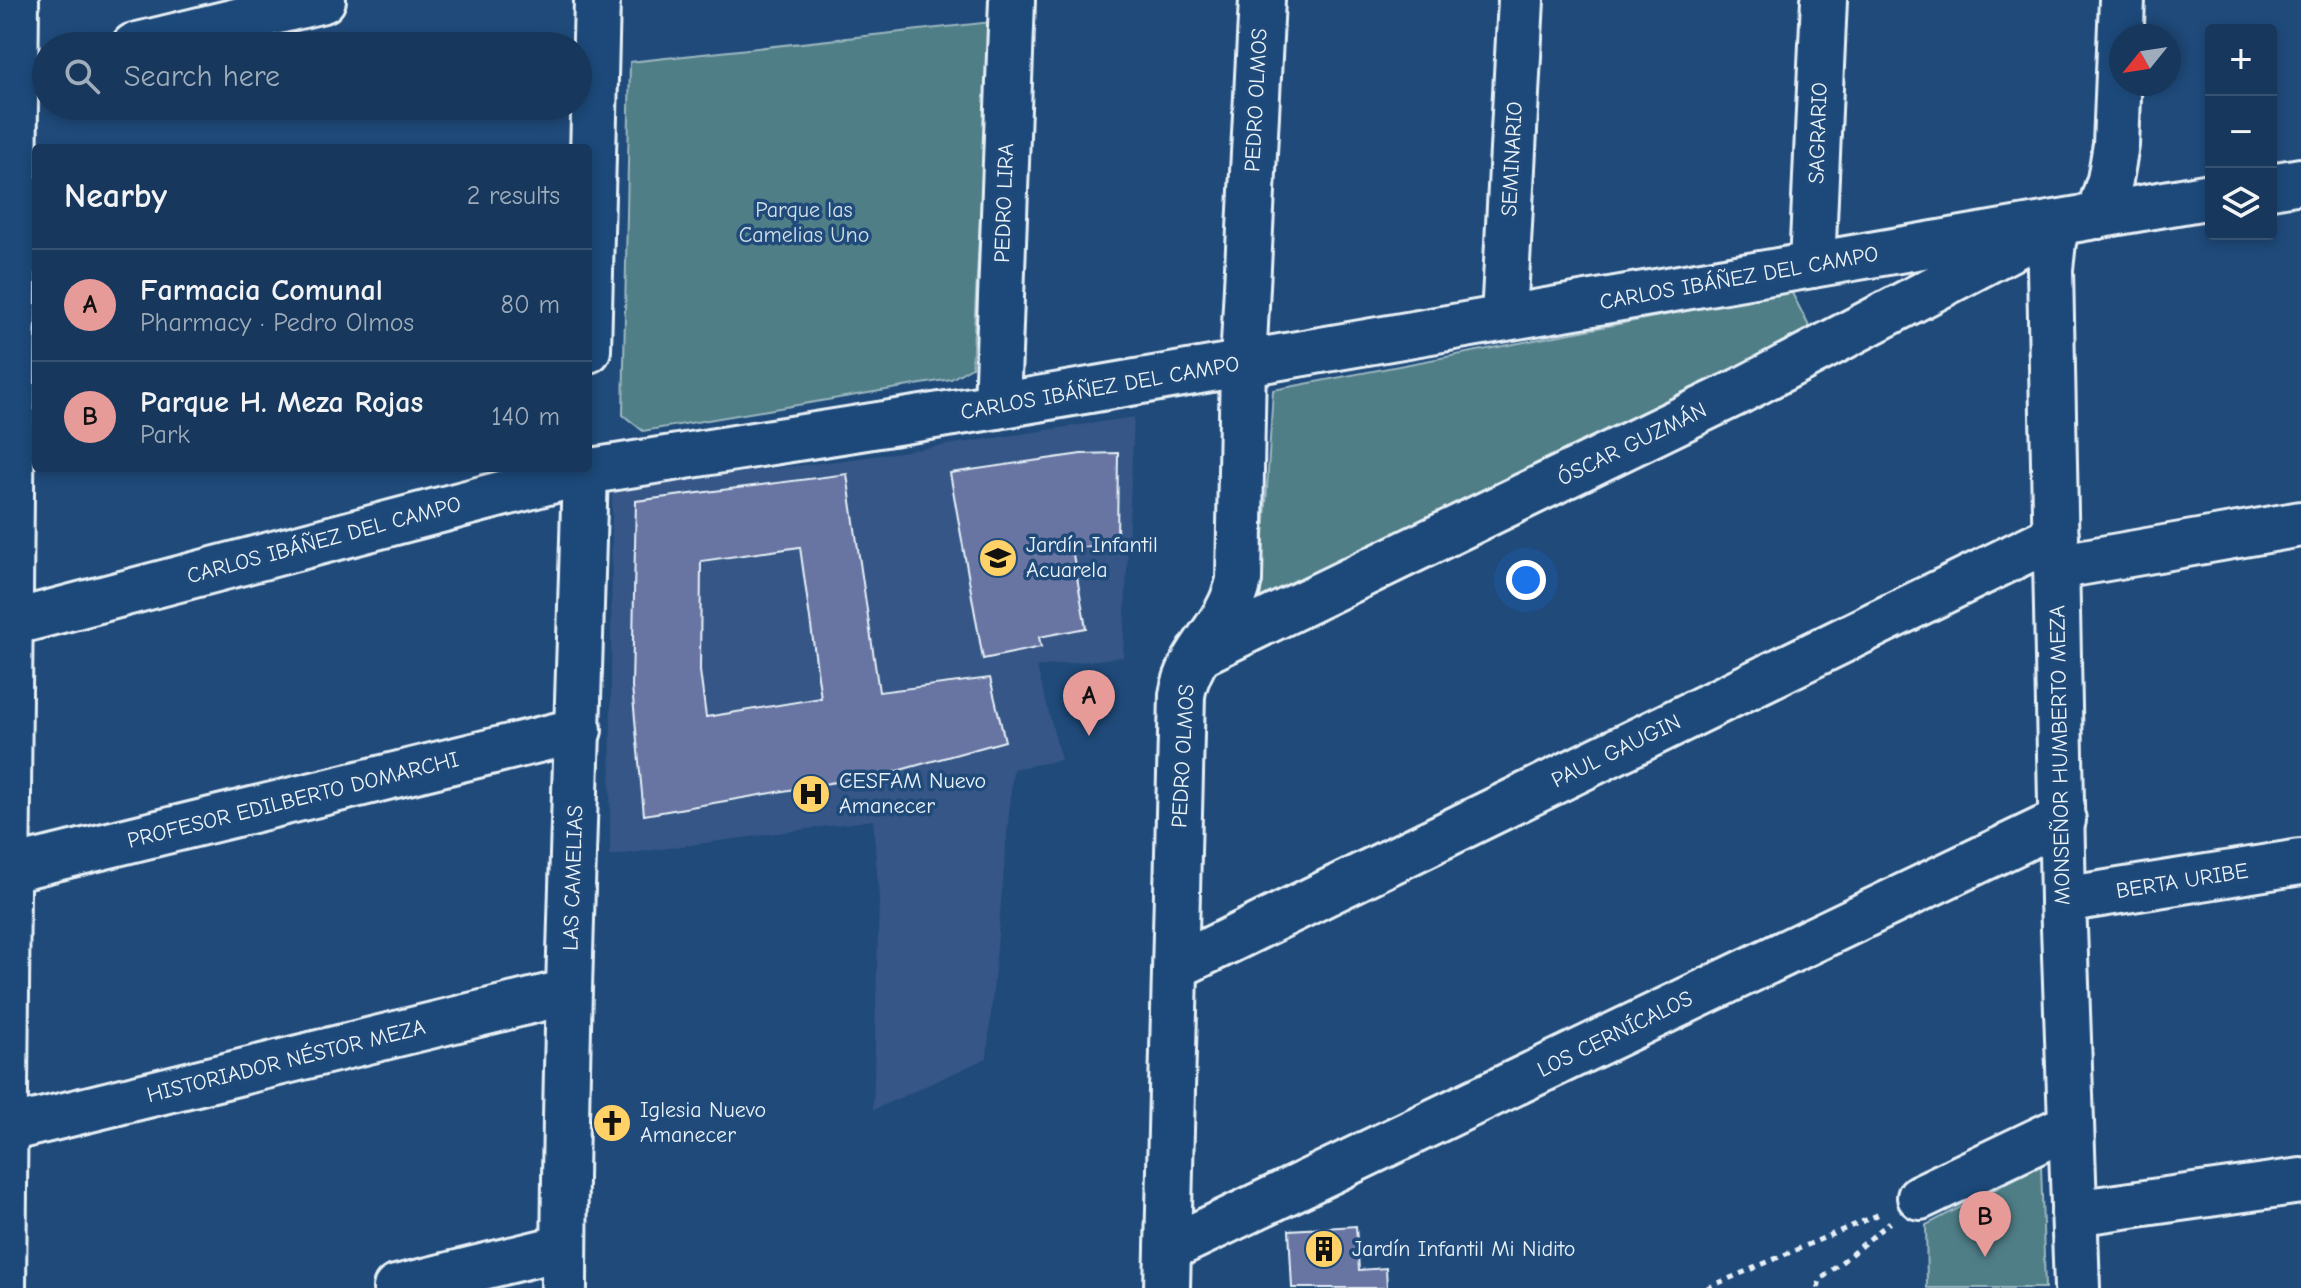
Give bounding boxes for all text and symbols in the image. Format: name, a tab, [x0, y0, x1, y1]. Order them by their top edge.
north arrow	[2109, 24, 2181, 96]
map controls	[2205, 24, 2277, 240]
button: +	[2205, 24, 2277, 96]
street label: PEDRO OLMOS	[1239, 27, 1273, 173]
search box	[32, 32, 592, 120]
icon: search	[60, 54, 104, 98]
text: Search here	[124, 59, 280, 94]
street label: SAGRARIO	[1803, 82, 1833, 184]
button: −	[2205, 96, 2277, 168]
street label: SEMINARIO	[1496, 101, 1528, 217]
street label: PEDRO LIRA	[989, 143, 1019, 263]
button: layers	[2205, 168, 2277, 240]
text: Nearby	[64, 176, 167, 216]
text: 2 results	[467, 181, 560, 211]
park label: Parque las Camelias Uno	[739, 197, 869, 248]
street label: CARLOS IBÁÑEZ DEL CAMPO	[1597, 241, 1881, 315]
text: Farmacia Comunal	[140, 273, 383, 308]
text: A	[83, 290, 97, 320]
text: 80 m	[501, 290, 560, 320]
text: Pharmacy · Pedro Olmos	[140, 308, 414, 338]
street label: CARLOS IBÁÑEZ DEL CAMPO	[958, 351, 1242, 425]
text: Parque H. Meza Rojas	[140, 385, 423, 420]
street label: ÓSCAR GUZMÁN	[1553, 397, 1711, 491]
text: B	[82, 402, 98, 432]
text: 140 m	[491, 402, 560, 432]
text: Park	[140, 420, 190, 450]
street label: CARLOS IBÁÑEZ DEL CAMPO	[184, 491, 464, 589]
place label: Jardín Infantil Acuarela	[1026, 532, 1158, 583]
school or university icon: Jardín Infantil Acuarela	[977, 537, 1019, 579]
your location	[1506, 560, 1546, 600]
street label: MONSEÑOR HUMBERTO MEZA	[2044, 605, 2076, 905]
pin: A	[1063, 670, 1115, 736]
street label: PEDRO OLMOS	[1166, 683, 1200, 829]
street label: PAUL GAUGIN	[1547, 709, 1685, 793]
street label: PROFESOR EDILBERTO DOMARCHI	[125, 746, 461, 854]
place label: CESFAM Nuevo Amanecer	[839, 768, 986, 819]
hospital icon: CESFAM Nuevo Amanecer	[790, 773, 832, 815]
street label: LAS CAMELIAS	[557, 805, 589, 951]
street label: BERTA URIBE	[2114, 858, 2250, 904]
street label: LOS CERNÍCALOS	[1533, 985, 1697, 1083]
street label: HISTORIADOR NÉSTOR MEZA	[144, 1014, 428, 1108]
place label: Iglesia Nuevo Amanecer	[640, 1097, 766, 1148]
church icon: Iglesia Nuevo Amanecer	[591, 1102, 633, 1144]
pin: B	[1959, 1191, 2011, 1257]
building icon: Jardín Infantil Mi Nidito	[1303, 1228, 1345, 1270]
place label: Jardín Infantil Mi Nidito	[1352, 1236, 1575, 1262]

